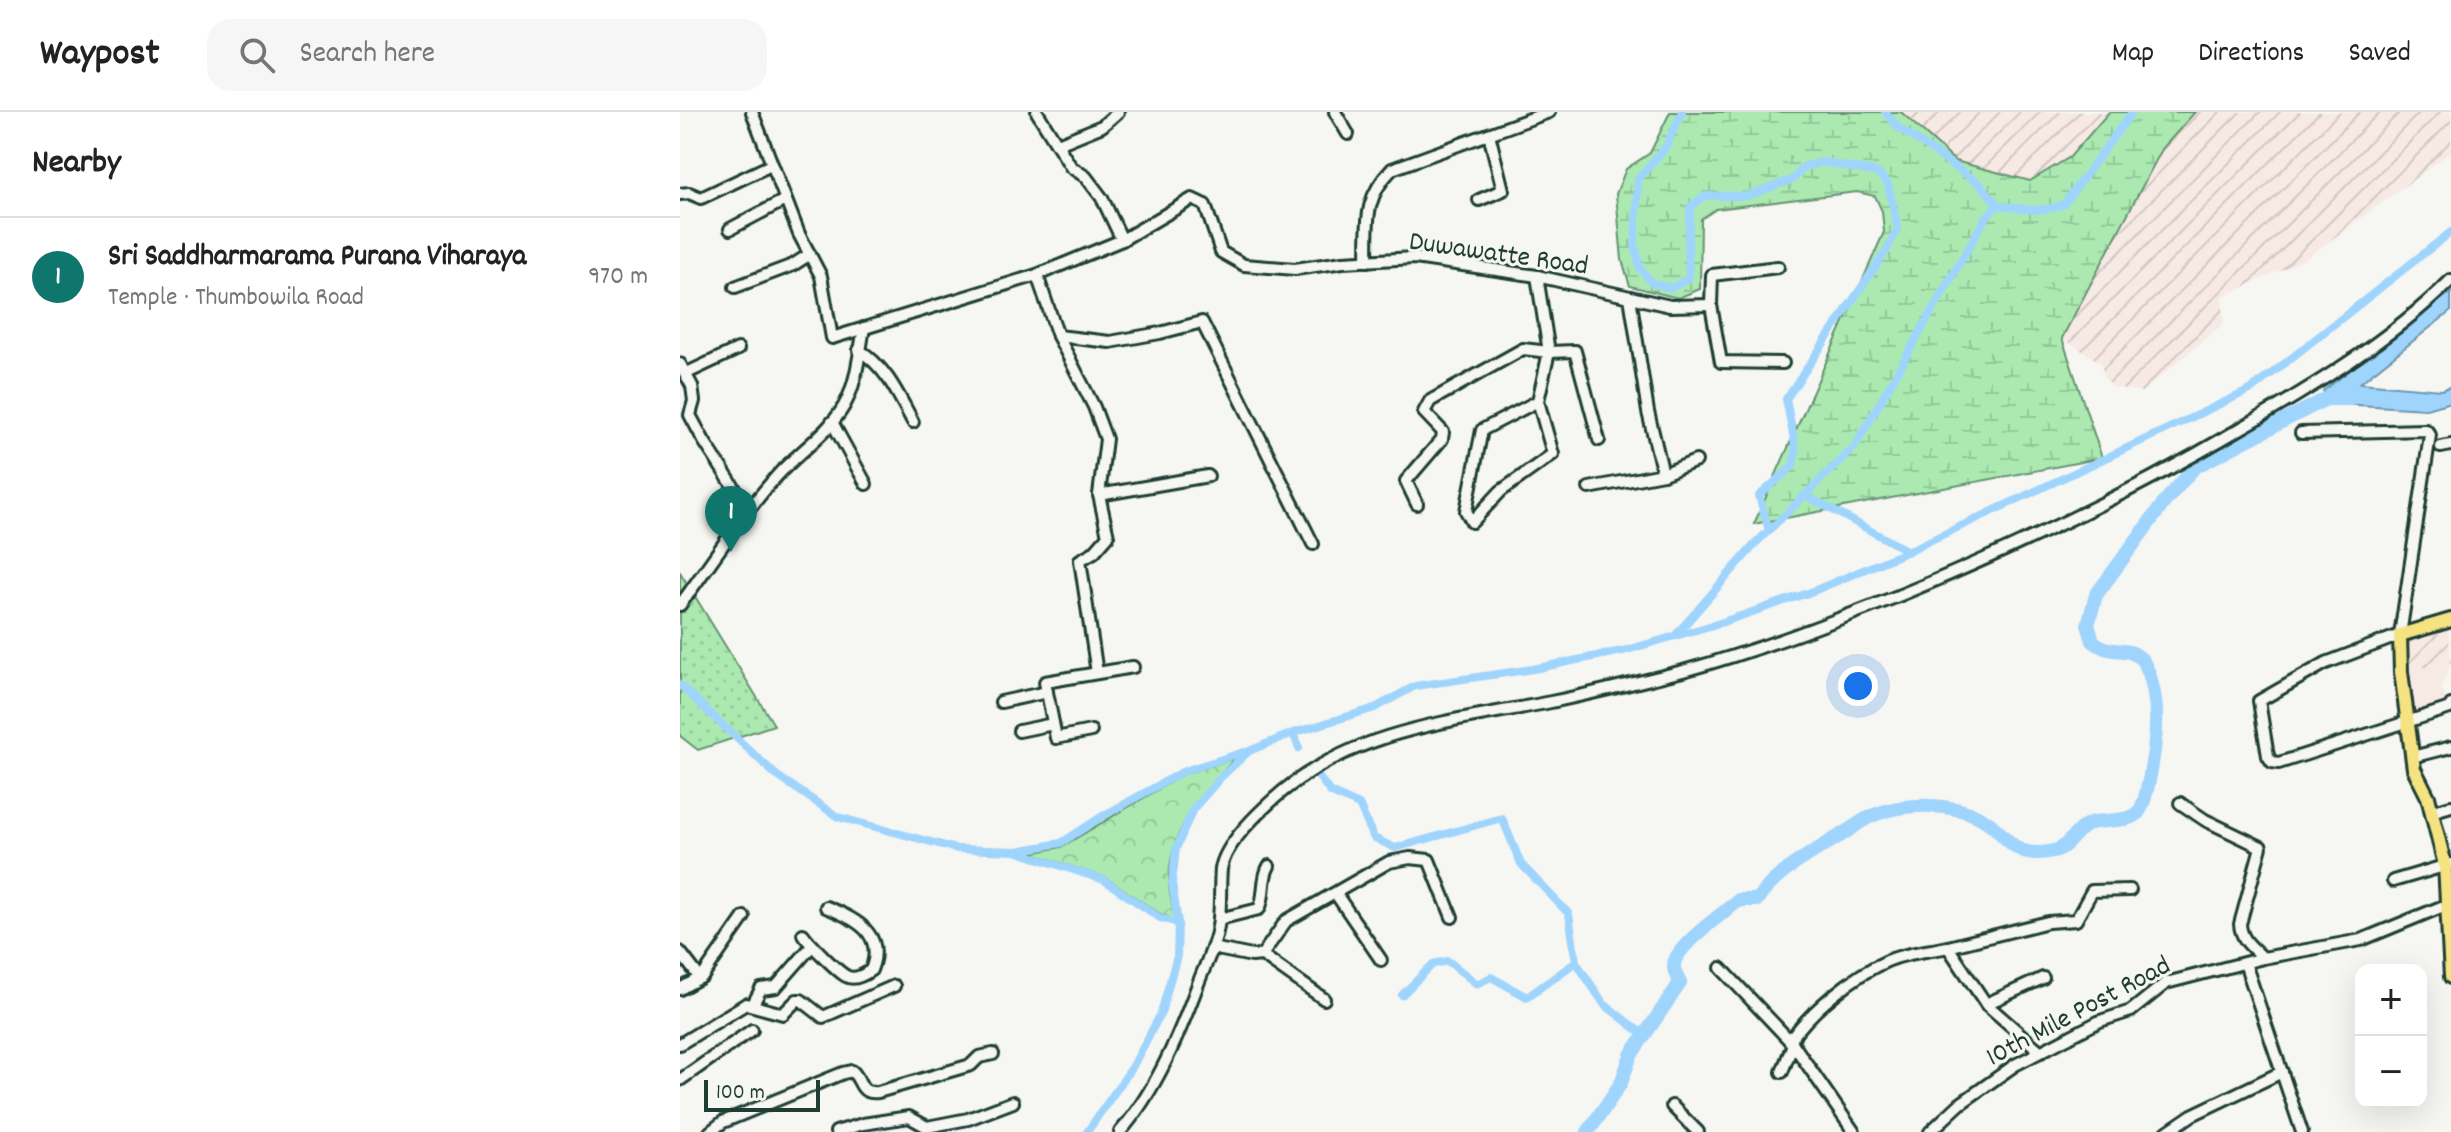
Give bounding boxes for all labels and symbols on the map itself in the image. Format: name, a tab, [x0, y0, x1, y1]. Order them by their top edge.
street label: Duwawatte Road	[1406, 224, 1591, 288]
pin: 1	[705, 486, 757, 552]
your location	[1838, 666, 1878, 706]
street label: 10th Mile Post Road	[1980, 948, 2179, 1079]
scale bar	[704, 1076, 820, 1112]

